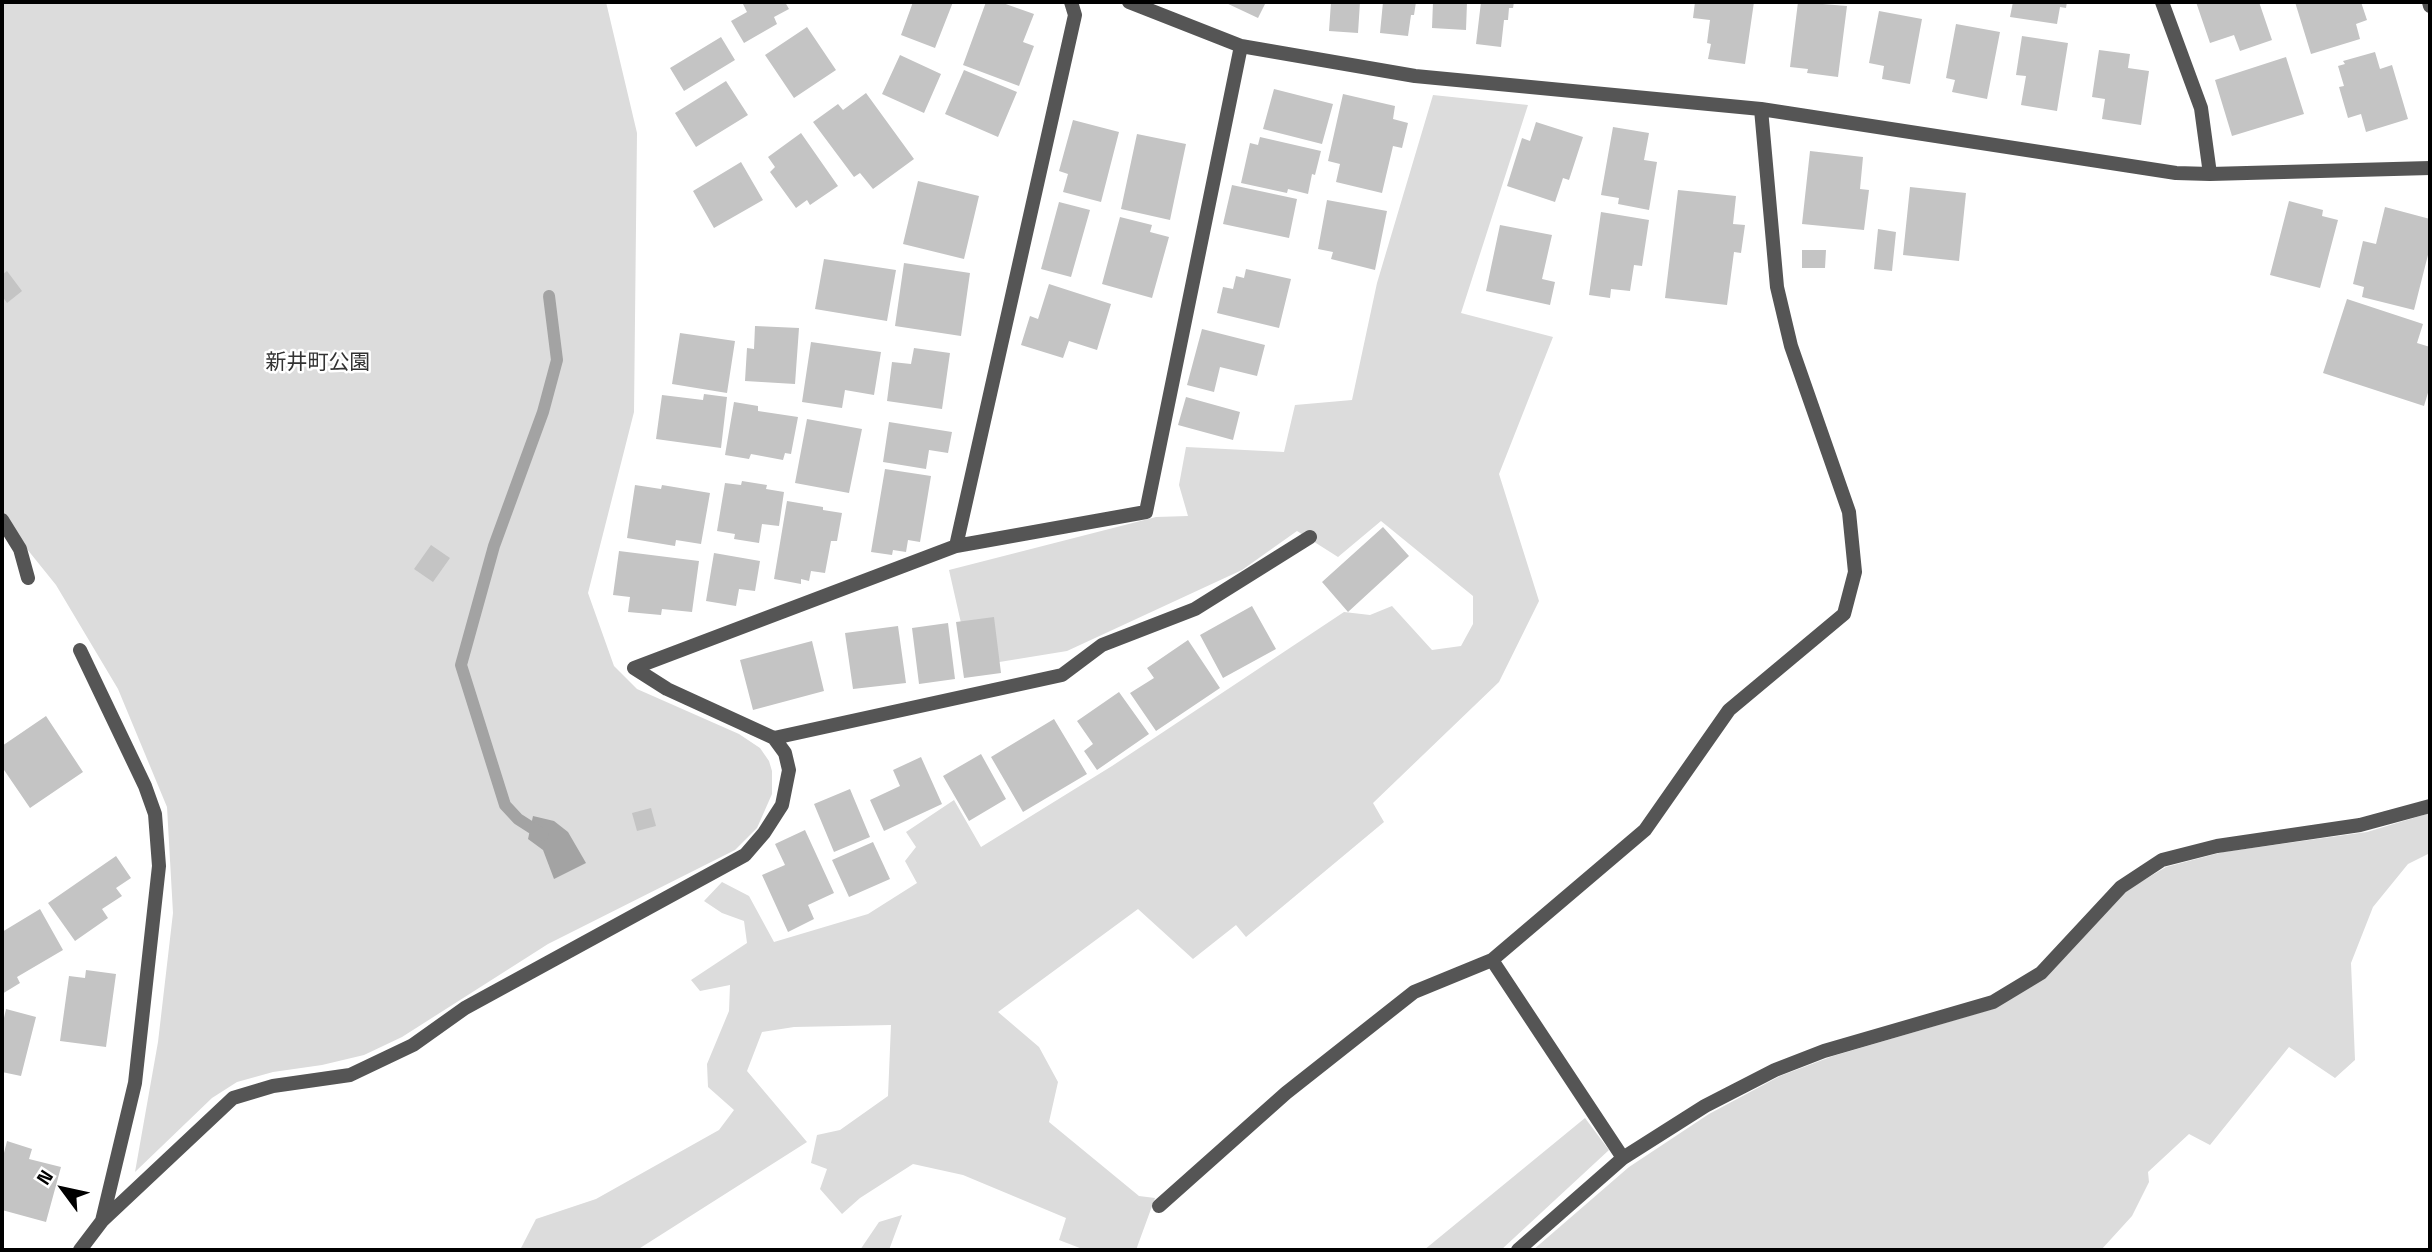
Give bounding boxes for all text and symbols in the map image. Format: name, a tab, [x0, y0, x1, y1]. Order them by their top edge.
park label: 新井町公園	[266, 350, 370, 376]
north arrow	[28, 1154, 98, 1224]
text: N	[31, 1165, 59, 1189]

